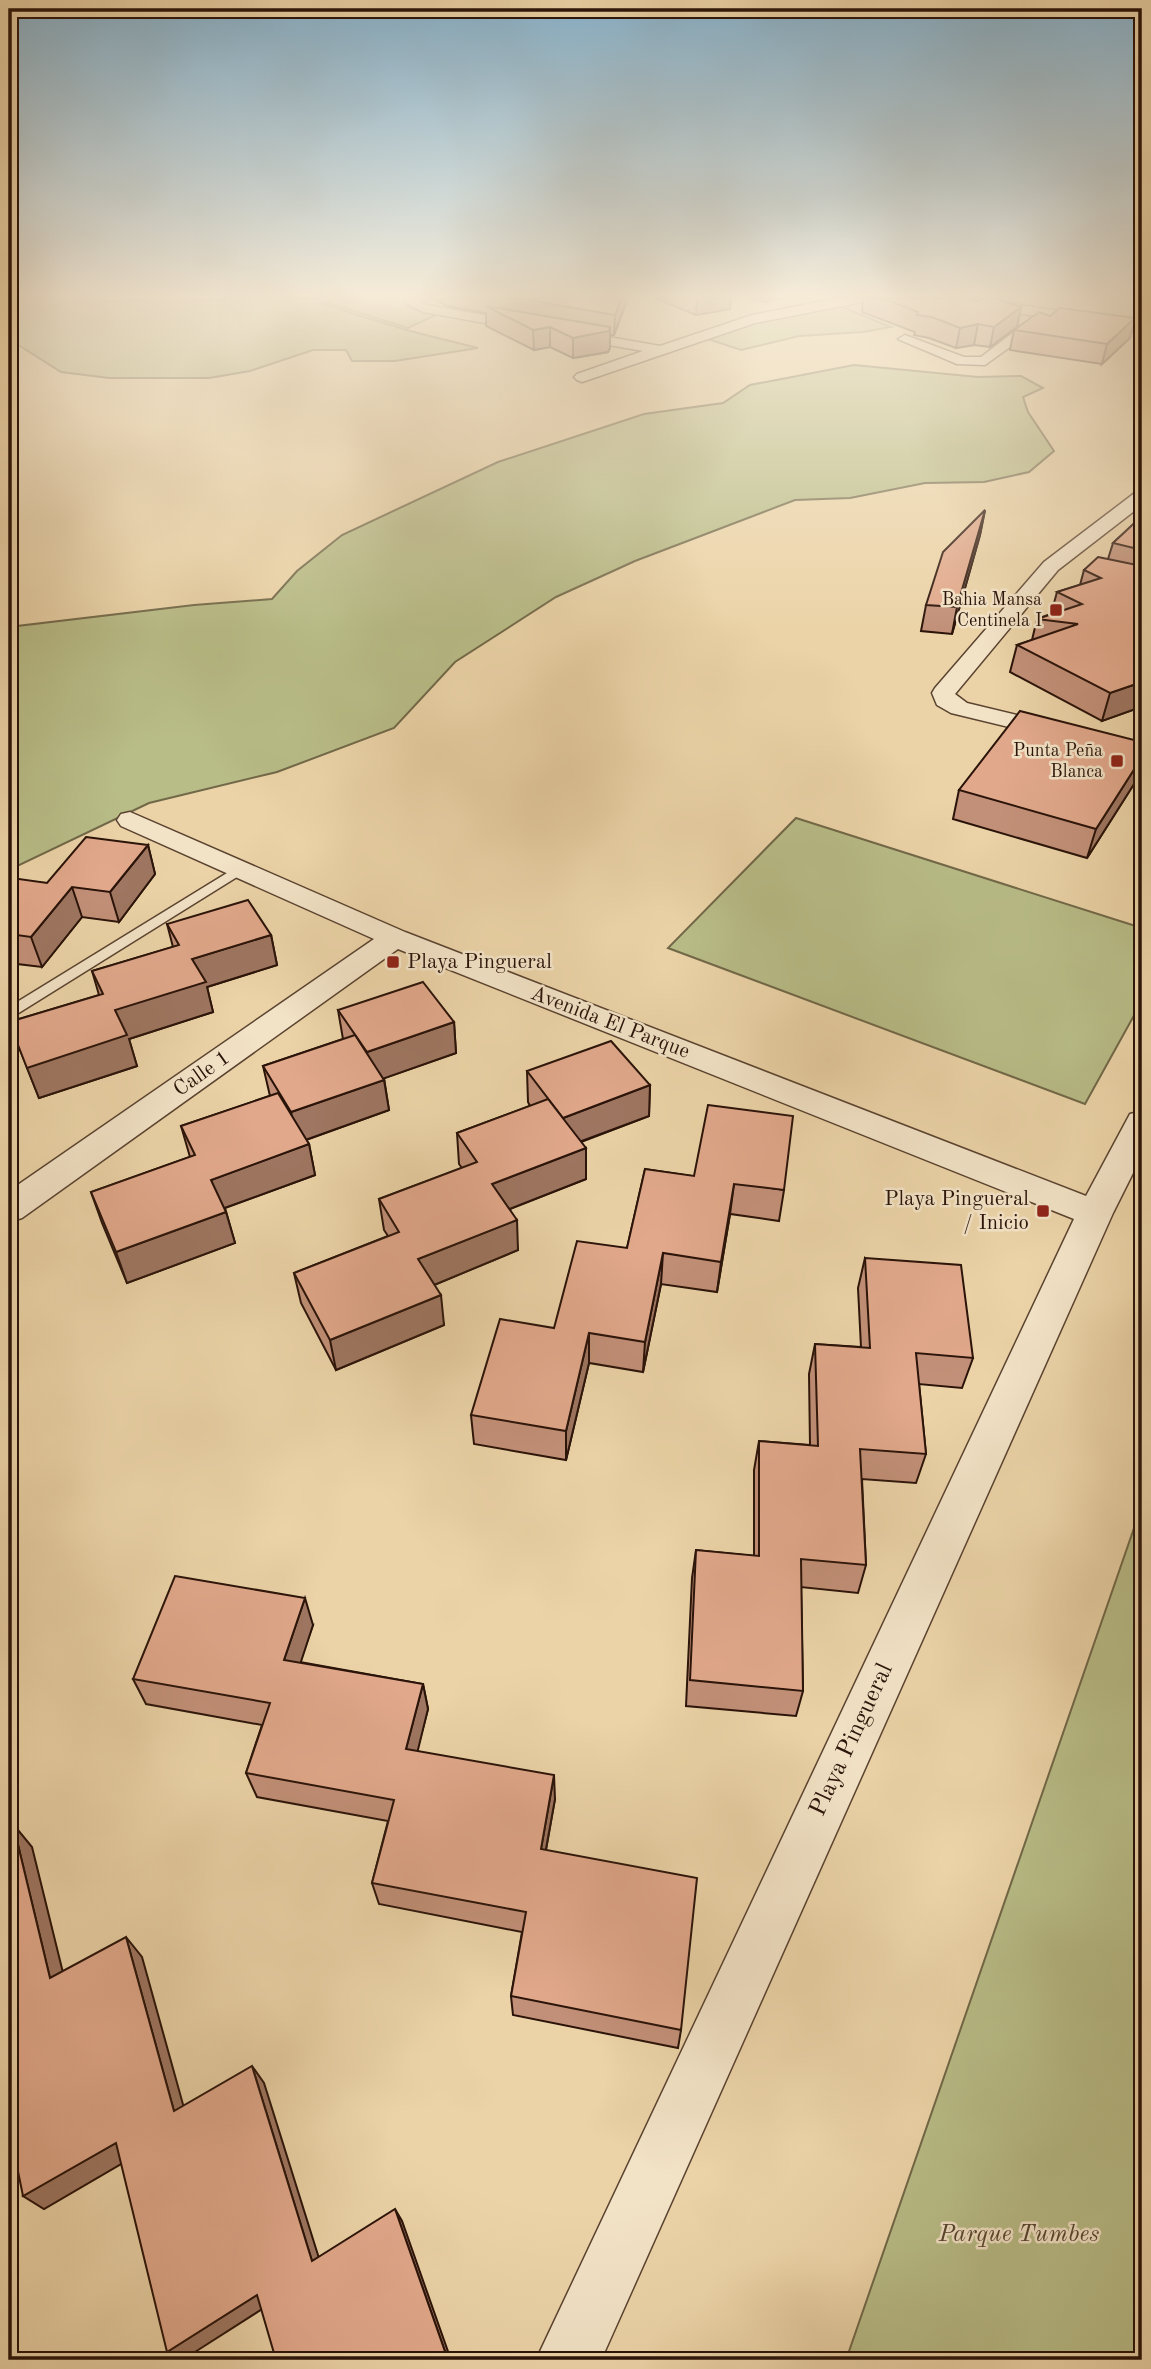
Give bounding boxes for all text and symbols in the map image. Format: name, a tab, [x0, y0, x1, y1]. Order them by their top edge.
place label: Bahia Mansa Centinela I	[942, 591, 1042, 630]
marker: Bahia Mansa Centinela I	[1048, 602, 1064, 618]
place label: Punta Peña Blanca	[1013, 742, 1103, 781]
marker: Punta Peña Blanca	[1109, 753, 1125, 769]
place label: Playa Pingueral	[407, 952, 552, 973]
marker: Playa Pingueral	[385, 954, 401, 970]
street label: Avenida El Parque	[528, 983, 692, 1063]
street label: Calle 1	[170, 1047, 234, 1101]
place label: Playa Pingueral / Inicio	[884, 1189, 1029, 1234]
marker: Playa Pingueral / Inicio	[1035, 1203, 1051, 1219]
street label: Playa Pingueral	[806, 1660, 898, 1820]
park label: Parque Tumbes	[938, 2223, 1099, 2247]

